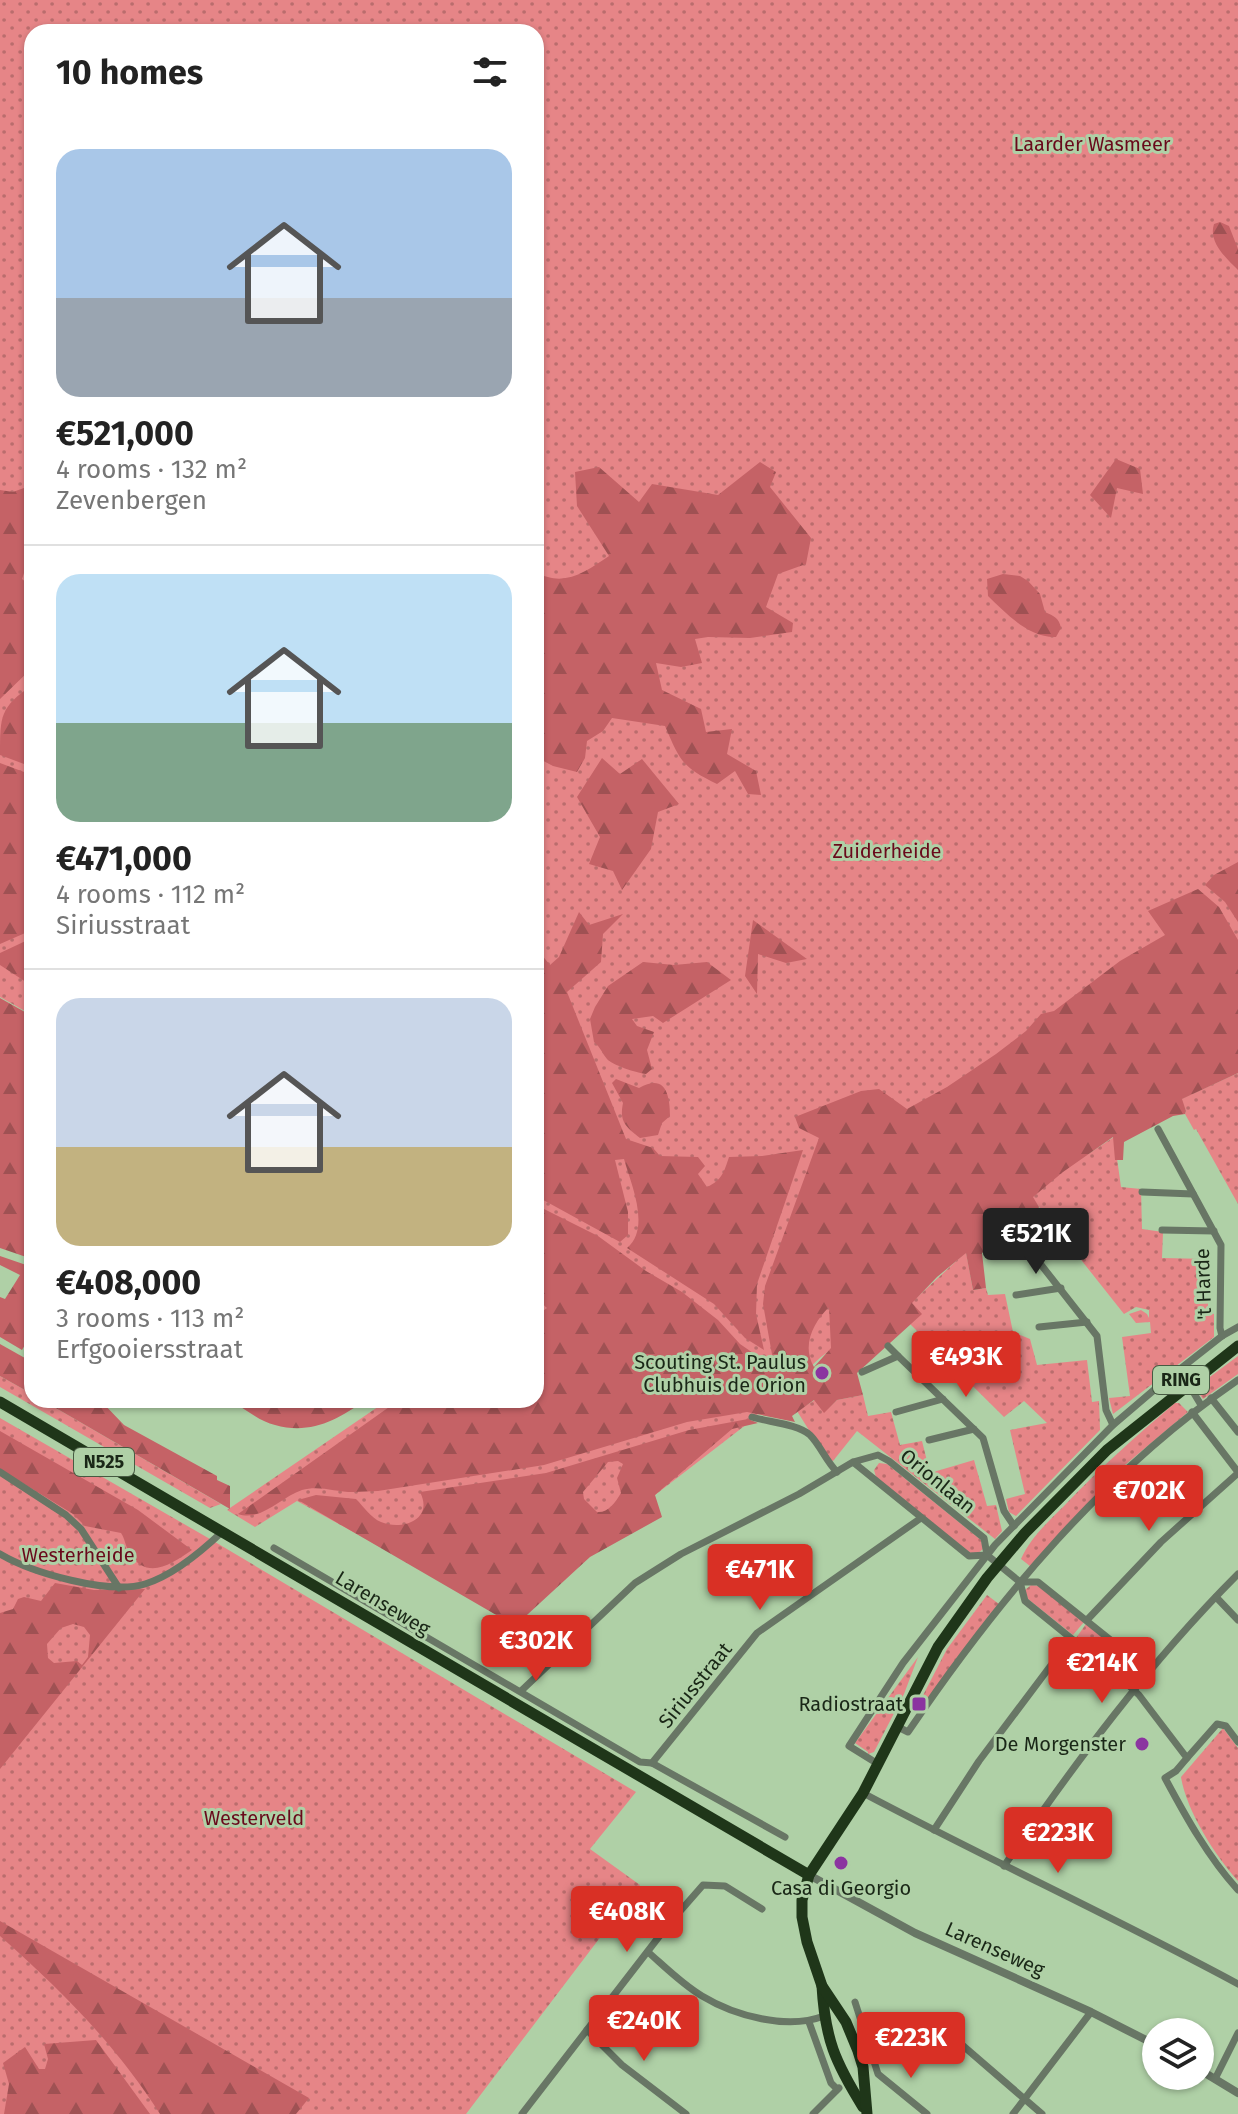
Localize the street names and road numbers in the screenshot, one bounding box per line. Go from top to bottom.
street label: 't Harde [1190,1248,1216,1320]
road number: RING [1153,1366,1209,1394]
street label: Orionlaan [896,1443,980,1519]
road number: N525 [74,1448,134,1476]
street label: Larenseweg [331,1565,435,1641]
street label: Siriusstraat [653,1637,737,1733]
street label: Larenseweg [942,1916,1049,1982]

